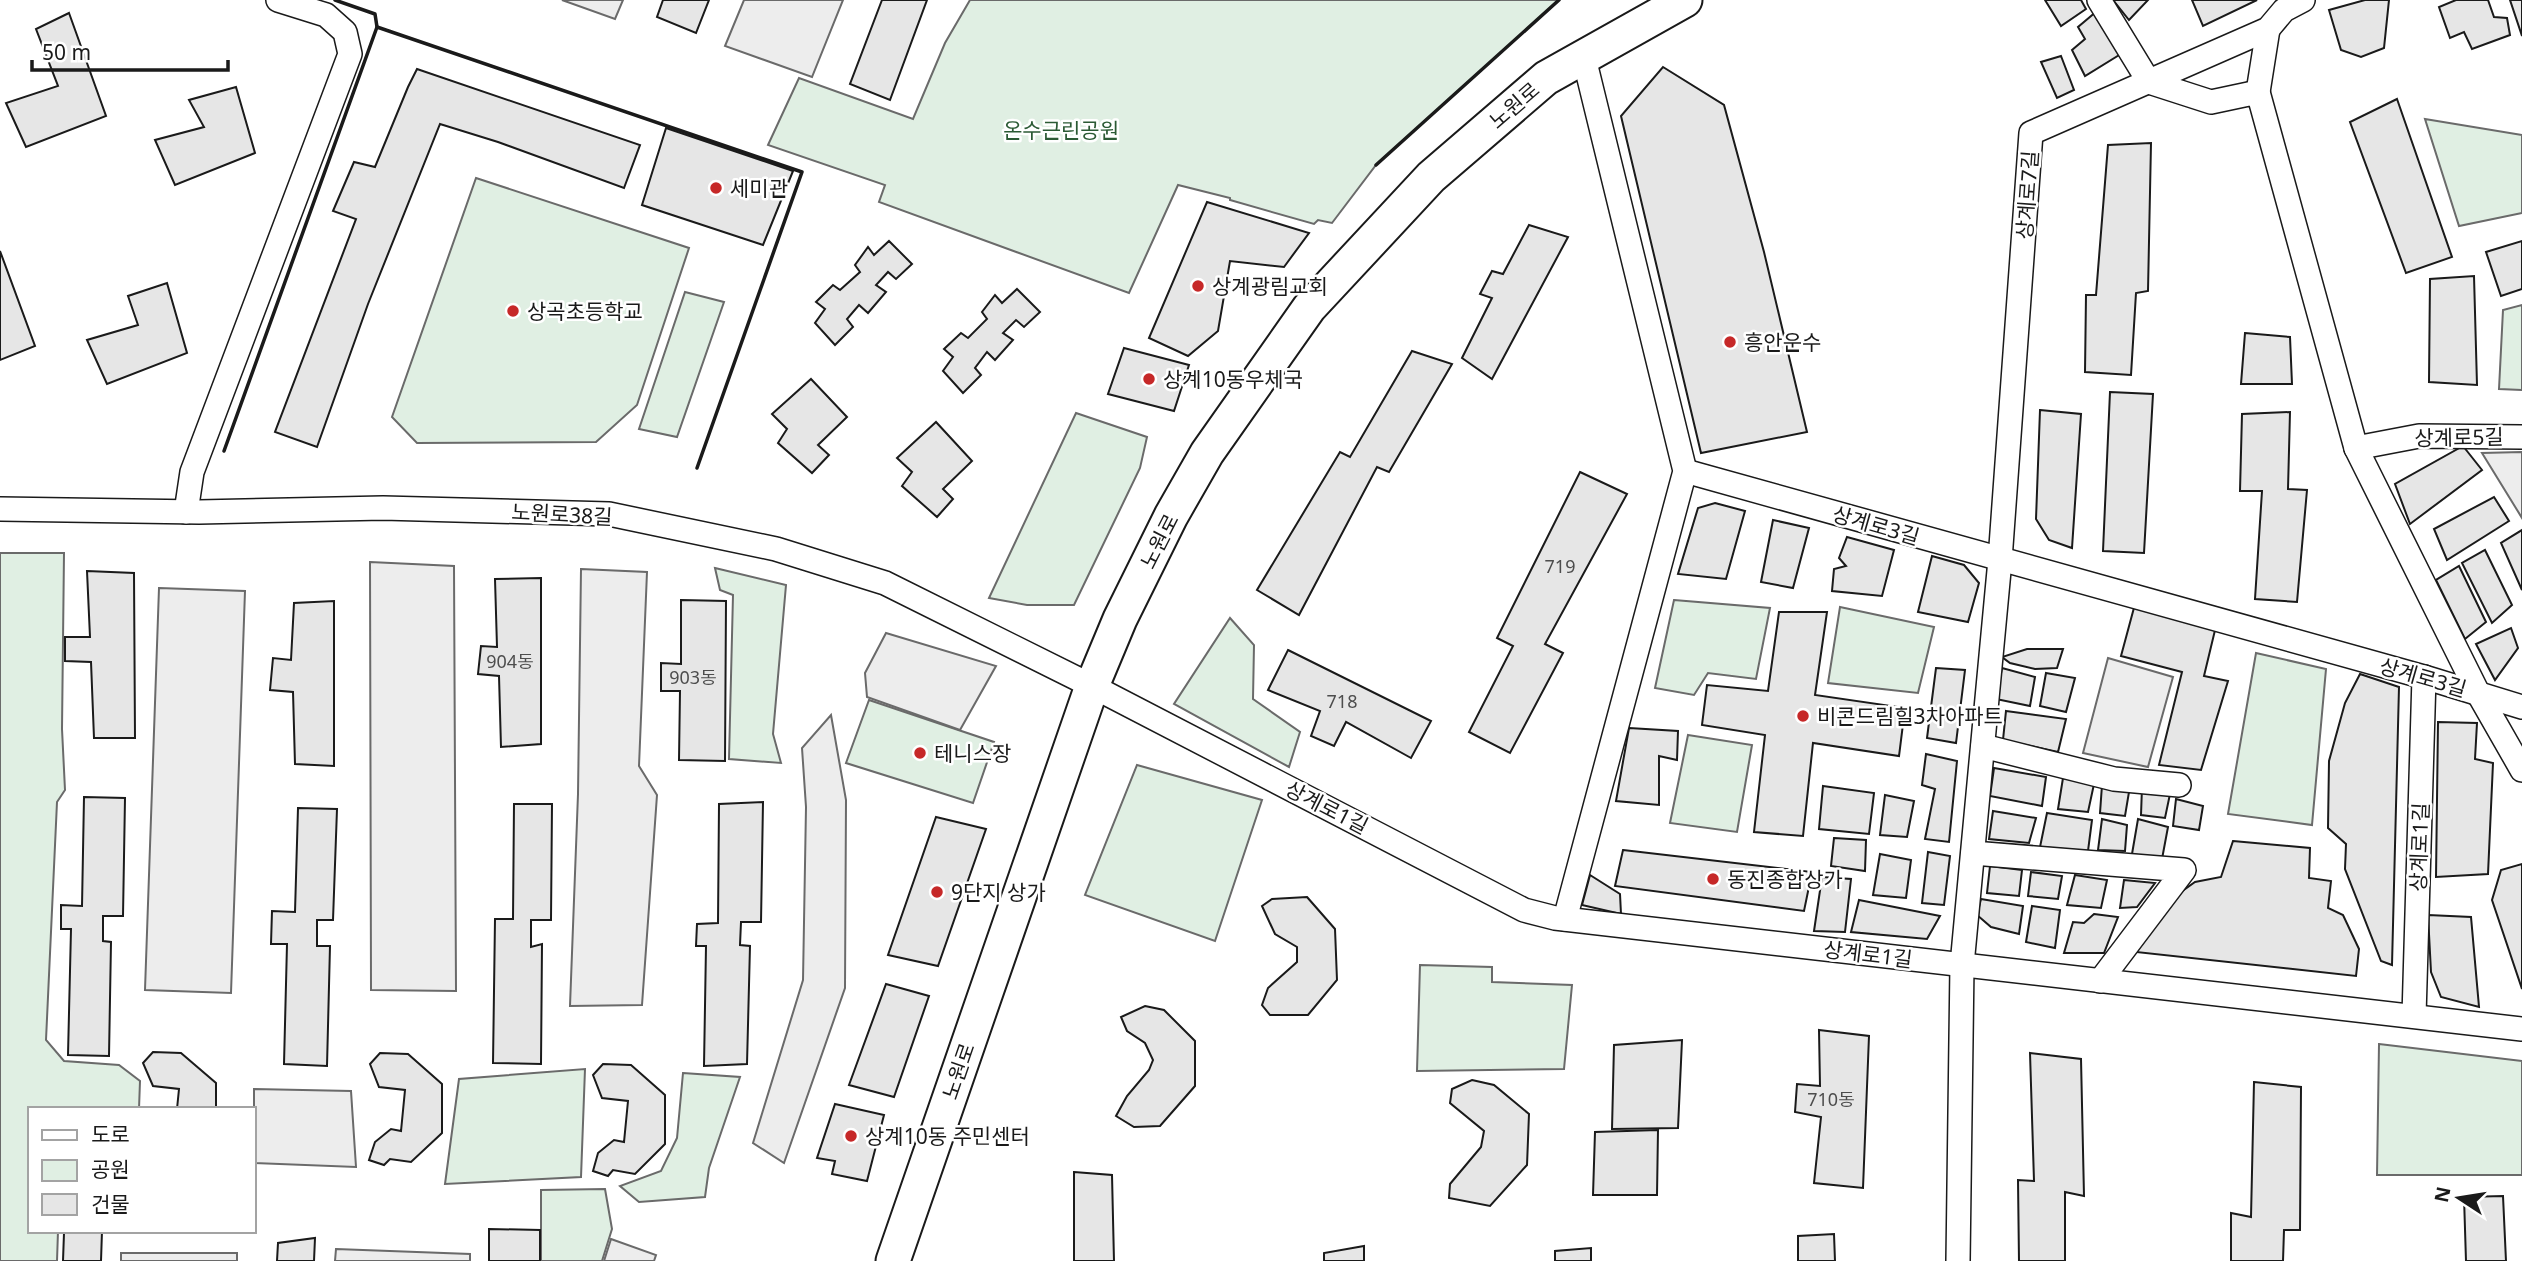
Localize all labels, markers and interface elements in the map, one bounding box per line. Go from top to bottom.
scale bar [32,28,228,72]
text: 50 m [42,38,91,66]
street label: 노원로 [1483,75,1545,135]
park label: 온수근린공원 [1003,116,1119,144]
street label: 상계로7길 [2010,149,2044,241]
place label: 세미관 [730,174,788,202]
marker: 세미관 [708,180,724,196]
place label: 상계광림교회 [1212,272,1328,300]
marker: 상계광림교회 [1190,278,1206,294]
place label: 상곡초등학교 [527,297,643,325]
marker: 상곡초등학교 [505,303,521,319]
place label: 흥안운수 [1744,328,1821,356]
marker: 흥안운수 [1722,334,1738,350]
place label: 상계10동우체국 [1163,365,1303,393]
marker: 상계10동우체국 [1141,371,1157,387]
street label: 상계로5길 [2414,422,2504,452]
street label: 노원로38길 [511,497,613,531]
street label: 상계로3길 [1829,499,1923,551]
street label: 노원로 [1133,509,1185,573]
house number: 719 [1545,554,1575,578]
house number: 904동 [486,649,534,673]
street label: 상계로3길 [2376,651,2470,703]
house number: 903동 [669,665,717,689]
house number: 718 [1327,689,1357,713]
place label: 비콘드림힐3차아파트 [1817,702,2003,730]
marker: 비콘드림힐3차아파트 [1795,708,1811,724]
place label: 테니스장 [934,739,1011,767]
marker: 테니스장 [912,745,928,761]
street label: 상계로1길 [1281,774,1373,840]
street label: 상계로1길 [2403,802,2435,892]
place label: 동진종합상가 [1727,865,1843,893]
marker: 동진종합상가 [1705,871,1721,887]
place label: 9단지 상가 [951,878,1046,906]
marker: 9단지 상가 [929,884,945,900]
street label: 상계로1길 [1822,935,1914,973]
street label: 노원로 [935,1039,981,1103]
house number: 710동 [1807,1087,1855,1111]
legend [28,1107,256,1233]
text: 도로 [91,1120,130,1148]
place label: 상계10동 주민센터 [865,1122,1030,1150]
marker: 상계10동 주민센터 [843,1128,859,1144]
text: 공원 [91,1155,130,1183]
north arrow [2424,1163,2494,1233]
text: N [2428,1184,2457,1205]
text: 건물 [91,1190,130,1218]

